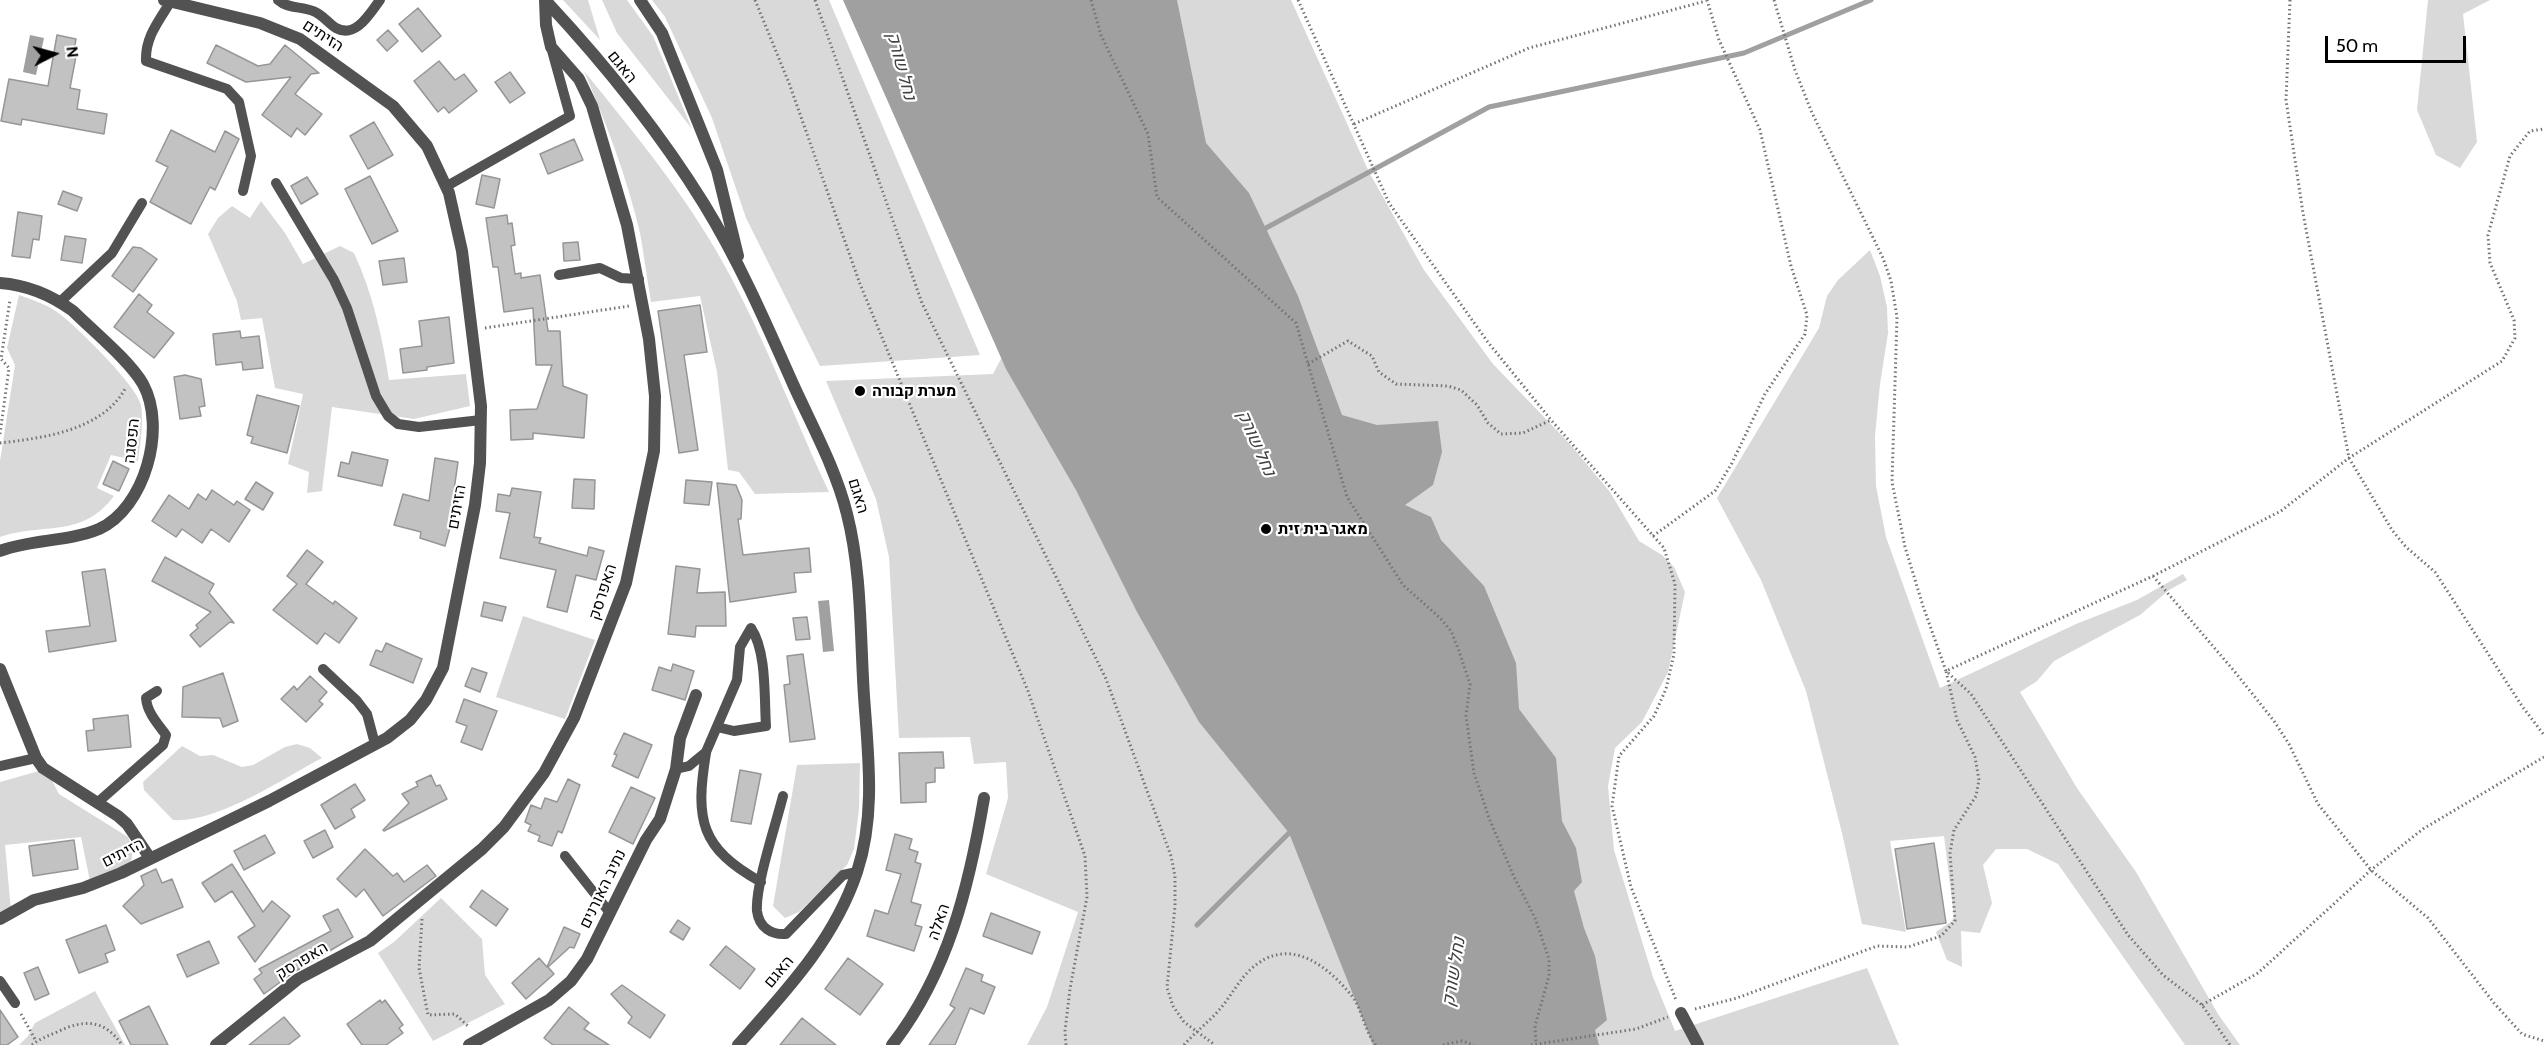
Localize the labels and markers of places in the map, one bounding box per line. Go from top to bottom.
place label: מערת קבורה [872,381,956,401]
marker: מערת קבורה [853,384,867,398]
place label: מאגר בית זית [1278,519,1368,539]
marker: מאגר בית זית [1259,522,1273,536]

